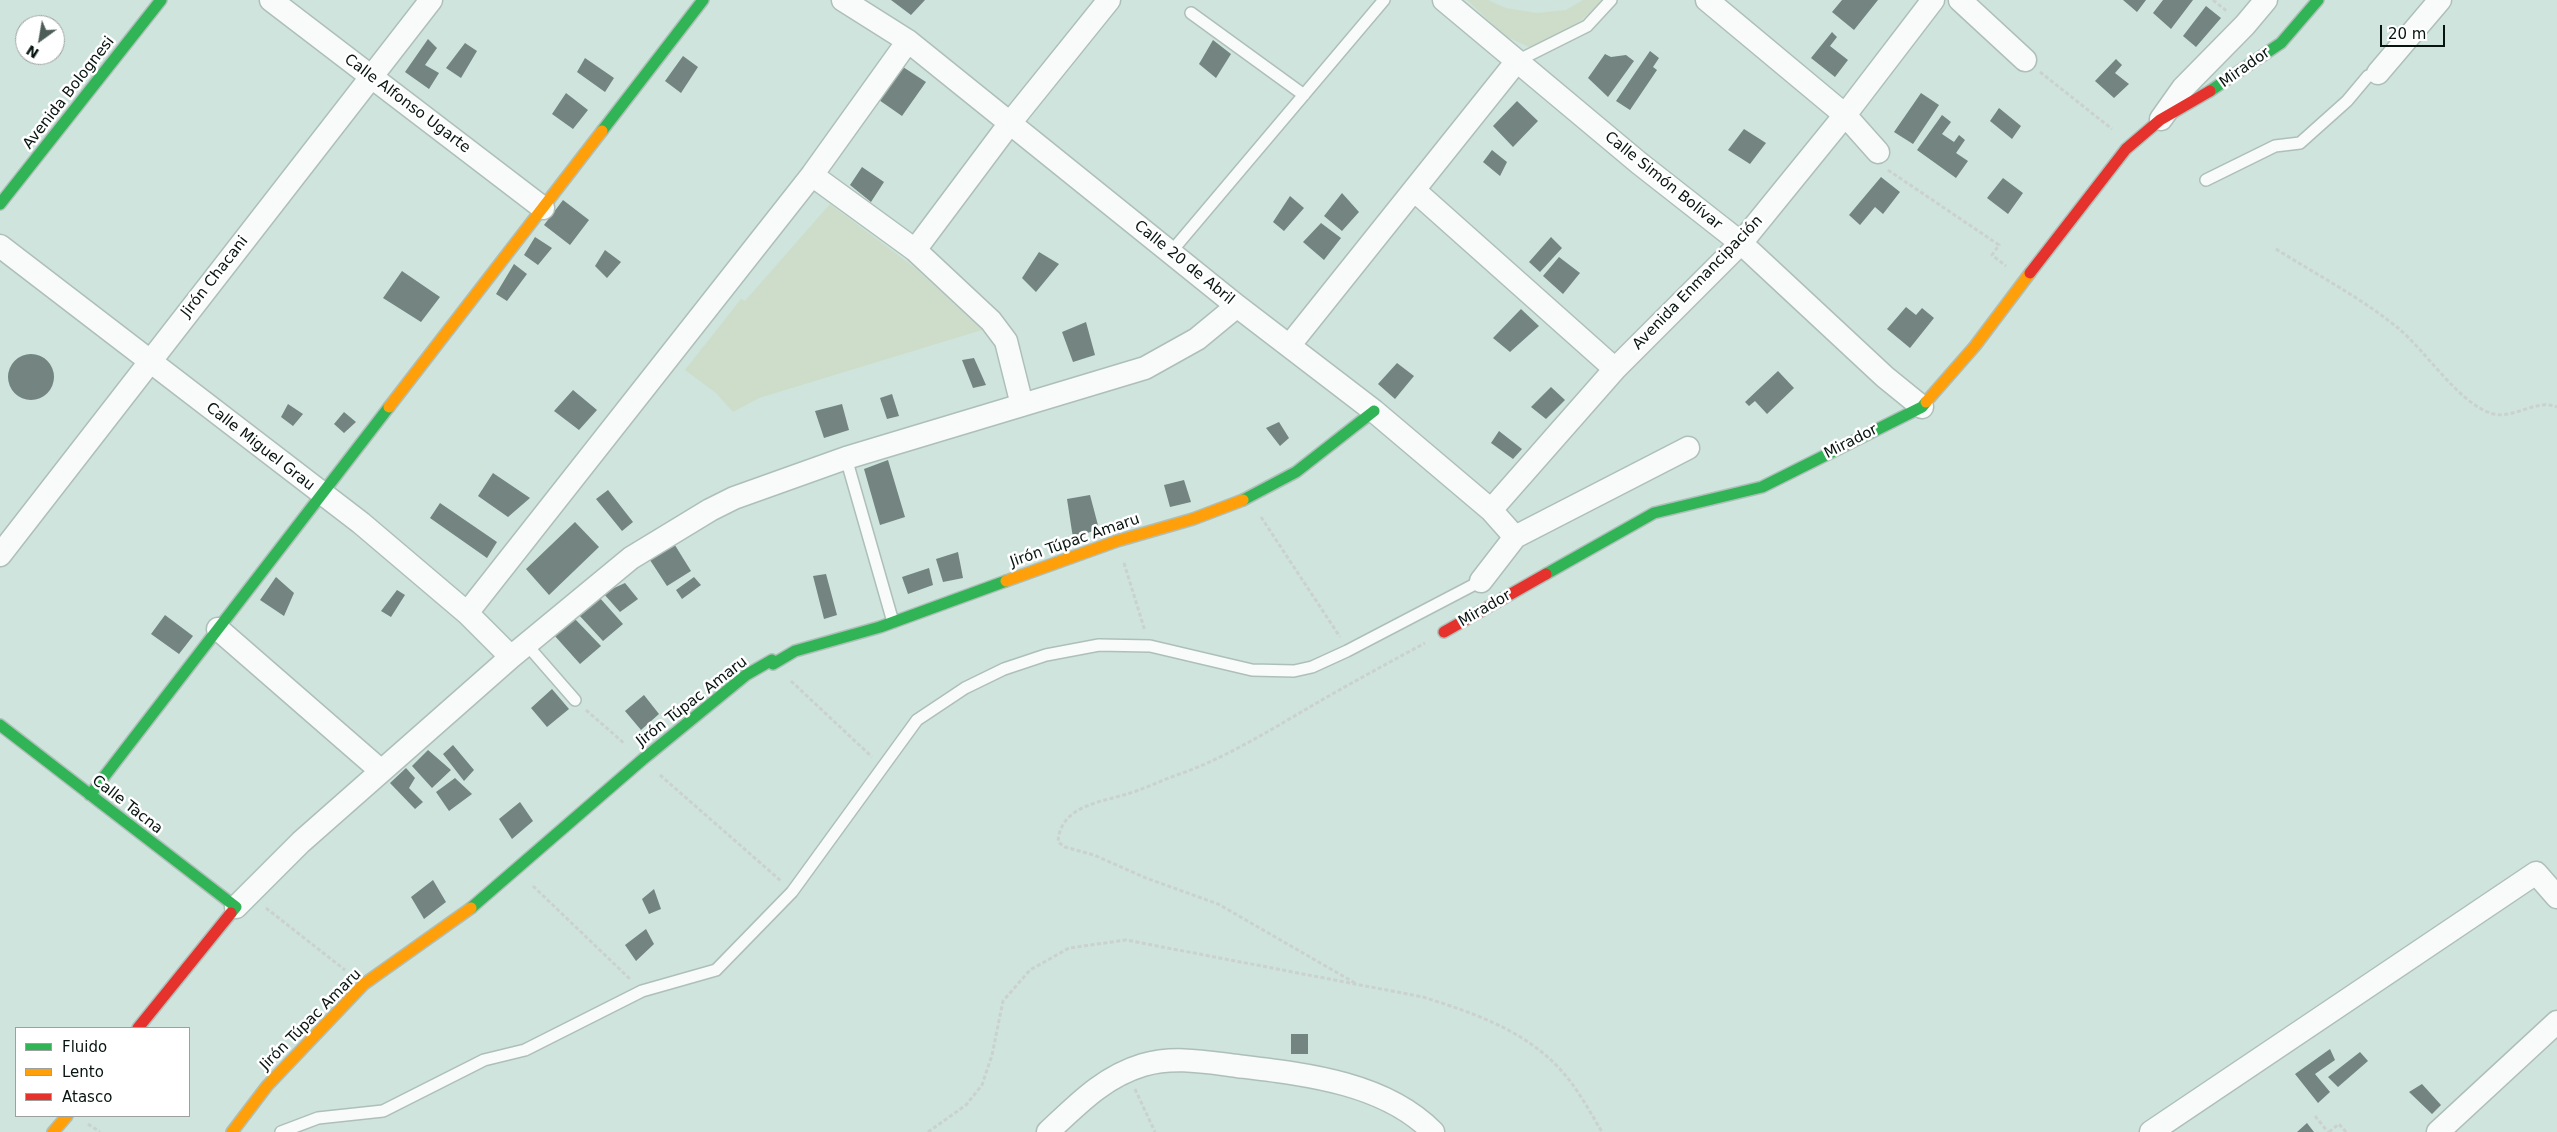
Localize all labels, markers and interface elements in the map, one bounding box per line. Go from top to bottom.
north arrow [15,15,65,65]
scale bar [2382,15,2447,47]
text: 20 m [2388,25,2426,43]
street label: Avenida Bolognesi [20,33,118,153]
text: N [23,42,42,62]
street label: Mirador [2216,44,2274,92]
street label: Calle Alfonso Ugarte [340,51,474,157]
street label: Calle Simón Bolívar [1601,128,1725,234]
street label: Avenida Enmancipación [1629,212,1767,354]
street label: Calle 20 de Abril [1130,217,1238,309]
street label: Jirón Chacani [178,233,252,321]
street label: Calle Miguel Grau [202,399,318,495]
street label: Mirador [1821,421,1881,463]
street label: Jirón Túpac Amaru [1008,510,1142,572]
street label: Mirador [1456,587,1514,631]
street label: Jirón Túpac Amaru [633,653,751,751]
street label: Calle Tacna [88,772,166,838]
street label: Jirón Túpac Amaru [257,966,365,1074]
legend [15,1027,190,1117]
text: Fluido [62,1038,107,1056]
text: Lento [62,1063,104,1081]
text: Atasco [62,1088,112,1106]

